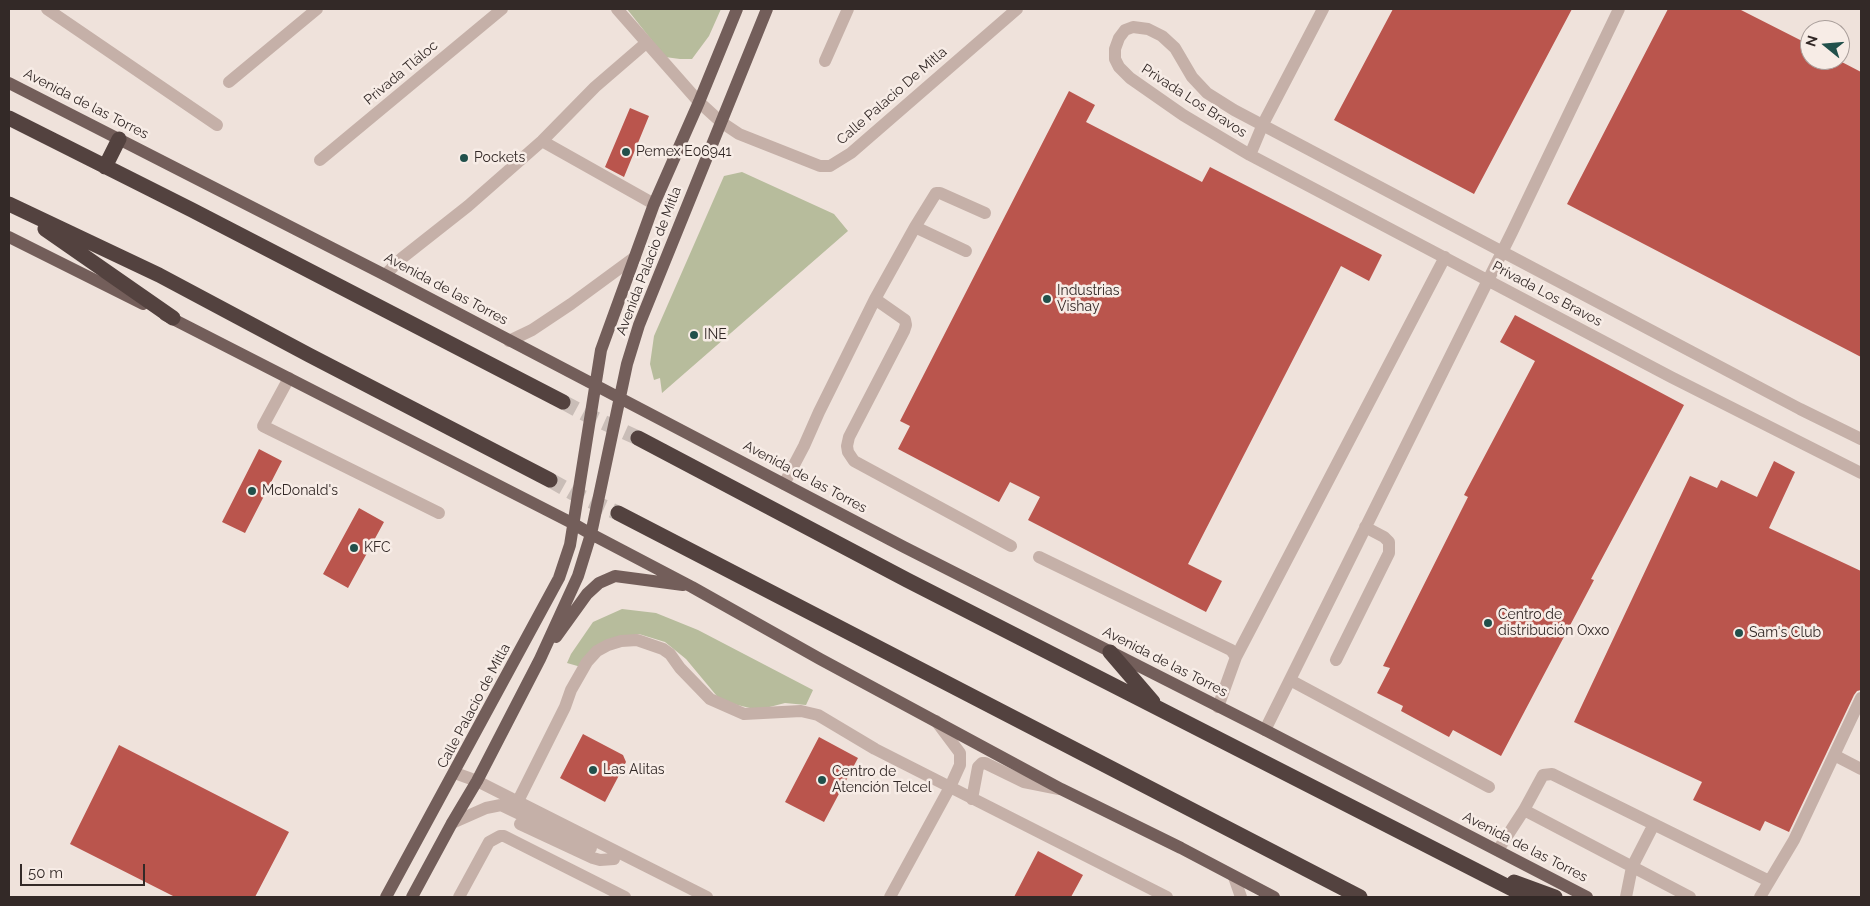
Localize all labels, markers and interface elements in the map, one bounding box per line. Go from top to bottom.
north arrow [1800,20,1850,70]
text: N [1802,33,1821,48]
street label: Privada Tláloc [361,37,441,109]
street label: Calle Palacio De Mitla [834,44,950,148]
street label: Privada Los Bravos [1138,61,1250,141]
street label: Avenida de las Torres [21,65,151,143]
place label: Pemex E06941 [636,144,732,160]
marker: Pemex E06941 [620,146,632,158]
place label: Pockets [474,150,525,166]
marker: Pockets [458,152,470,164]
street label: Avenida Palacio de Mitla [613,184,685,338]
street label: Avenida de las Torres [381,249,511,329]
street label: Privada Los Bravos [1489,258,1605,330]
place label: Industrias Vishay [1057,283,1119,316]
marker: Industrias Vishay [1041,293,1053,305]
place label: INE [704,327,727,343]
marker: INE [688,329,700,341]
street label: Avenida de las Torres [740,437,870,517]
place label: McDonald's [262,483,338,499]
marker: McDonald's [246,485,258,497]
place label: KFC [364,540,391,556]
marker: KFC [348,542,360,554]
place label: Centro de distribución Oxxo [1498,607,1609,640]
marker: Centro de distribución Oxxo [1482,617,1494,629]
street label: Avenida de las Torres [1100,623,1230,701]
place label: Sam's Club [1749,625,1821,641]
marker: Sam's Club [1733,627,1745,639]
street label: Calle Palacio de Mitla [434,641,514,771]
place label: Las Alitas [603,762,665,778]
marker: Las Alitas [587,764,599,776]
place label: Centro de Atención Telcel [832,764,932,796]
marker: Centro de Atención Telcel [816,774,828,786]
street label: Avenida de las Torres [1460,808,1590,886]
scale bar [22,854,148,886]
text: 50 m [28,864,63,882]

